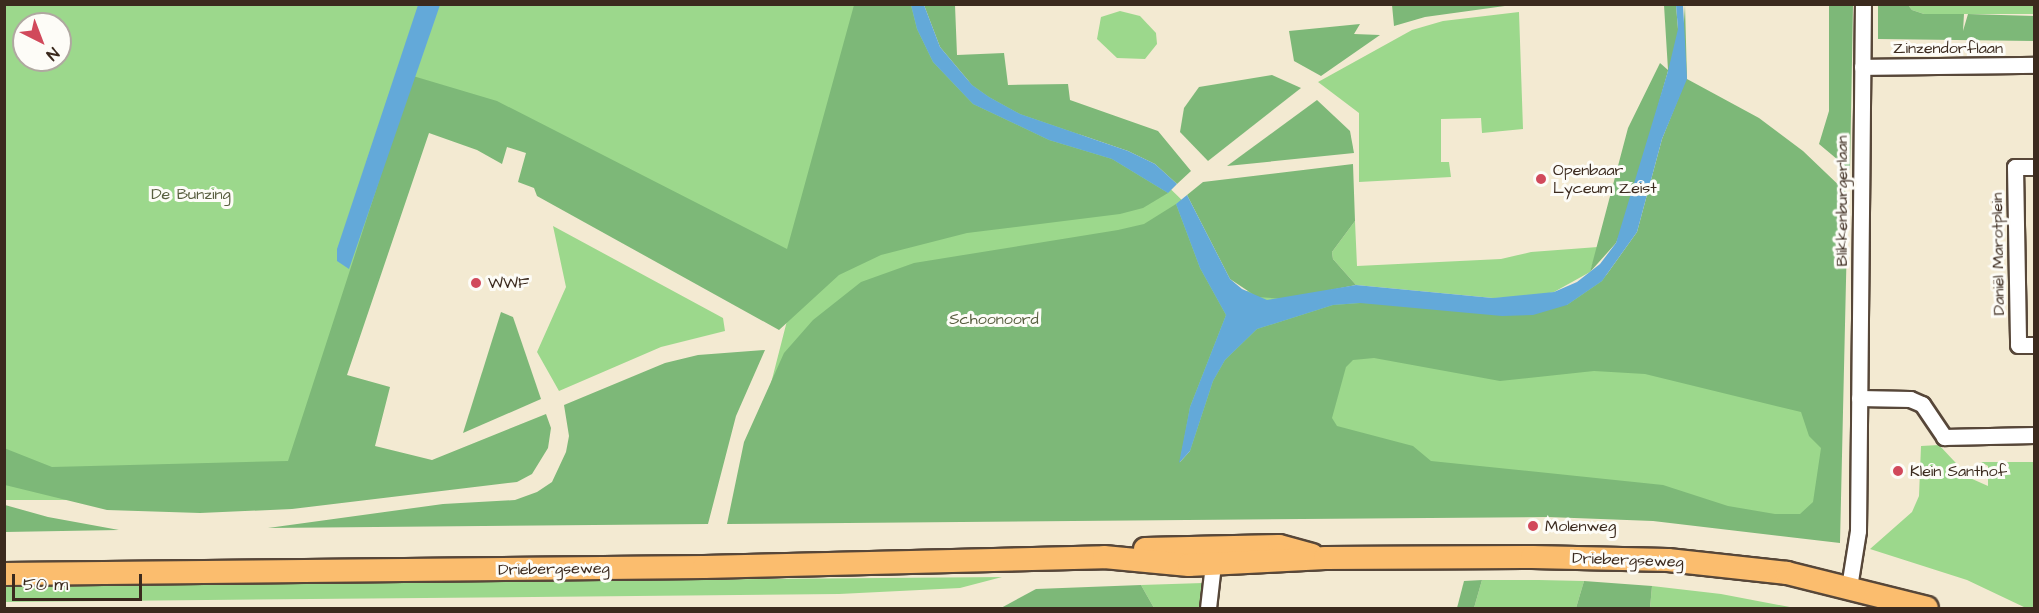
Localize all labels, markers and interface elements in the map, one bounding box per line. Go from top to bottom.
north arrow [12,12,72,72]
street label: Zinzendorflaan [1893,38,2003,58]
text: N [42,42,64,65]
street label: Blikkenburgerlaan [1832,135,1852,267]
place label: Openbaar Lyceum Zeist [1553,160,1657,198]
marker: Openbaar Lyceum Zeist [1534,172,1548,186]
park label: De Bunzing [151,184,231,204]
street label: Daniël Marotplein [1987,192,2009,316]
place label: WWF [488,273,529,293]
marker: WWF [469,276,483,290]
park label: Schoonoord [949,309,1039,329]
place label: Klein Santhof [1910,461,2007,481]
marker: Klein Santhof [1891,464,1905,478]
place label: Molenweg [1545,516,1616,536]
marker: Molenweg [1526,519,1540,533]
street label: Driebergseweg [1572,548,1684,572]
street label: Driebergseweg [498,558,610,580]
scale bar [15,562,146,600]
text: 50 m [23,572,68,597]

